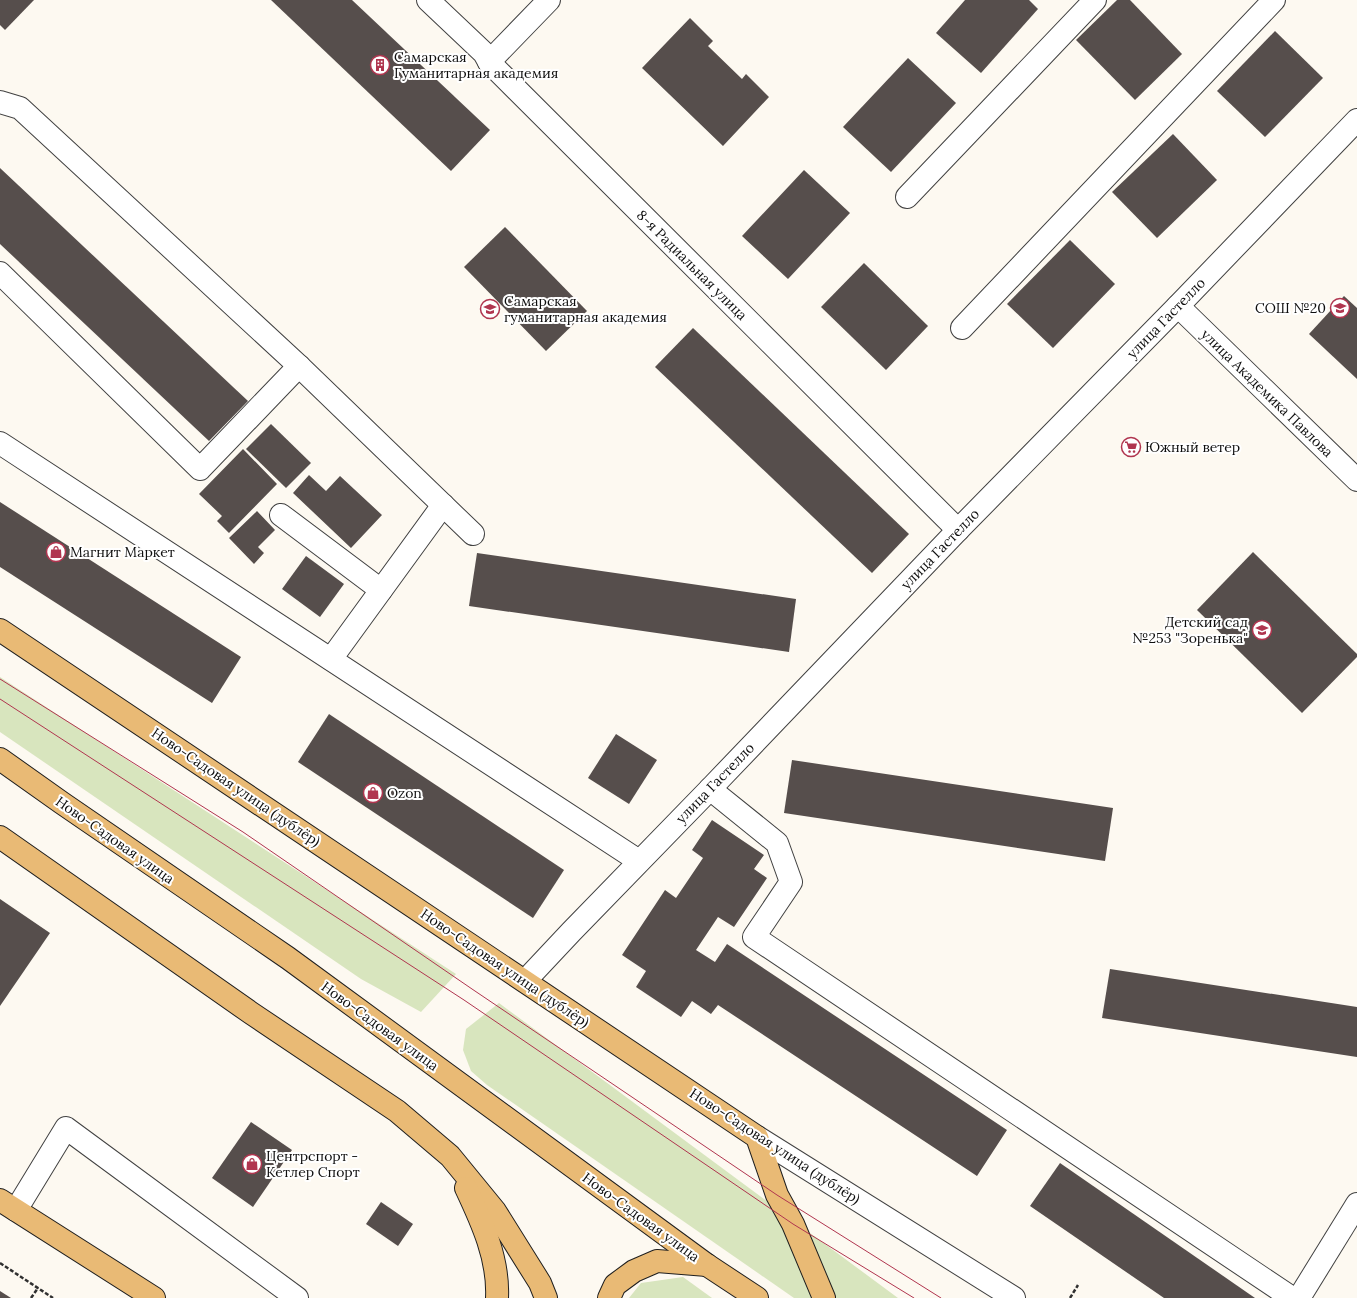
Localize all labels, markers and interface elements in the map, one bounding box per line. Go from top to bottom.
place label: Самарская Гуманитарная академия [394,48,558,82]
building icon: Самарская Гуманитарная академия [369,54,391,76]
street label: 8-я Радиальная улица [633,206,751,324]
street label: улица Гастелло [1123,274,1209,362]
place label: Самарская гуманитарная академия [504,292,667,326]
school or university icon: СОШ №20 [1329,297,1351,319]
school or university icon: Самарская гуманитарная академия [479,298,501,320]
place label: СОШ №20 [1255,299,1326,317]
street label: улица Академика Павлова [1197,325,1337,461]
supermarket icon: Южный ветер [1120,436,1142,458]
place label: Южный ветер [1145,438,1240,456]
street label: улица Гастелло [897,505,983,593]
shop icon: Магнит Маркет [45,541,67,563]
place label: Магнит Маркет [70,543,175,561]
place label: Детский сад №253 "Зоренька" [1132,613,1248,647]
school or university icon: Детский сад №253 "Зоренька" [1251,619,1273,641]
street label: Ново-Садовая улица (дублёр) [148,724,324,850]
street label: улица Гастелло [672,739,758,827]
shop icon: Ozon [362,782,384,804]
place label: Ozon [387,784,422,802]
street label: Ново-Садовая улица [52,792,178,888]
street label: Ново-Садовая улица (дублёр) [417,905,593,1031]
street label: Ново-Садовая улица [318,977,442,1075]
street label: Ново-Садовая улица (дублёр) [686,1084,864,1208]
place label: Центрспорт - Кетлер Спорт [266,1147,360,1181]
shop icon: Центрспорт - Кетлер Спорт [241,1153,263,1175]
street label: Ново-Садовая улица [579,1168,703,1266]

